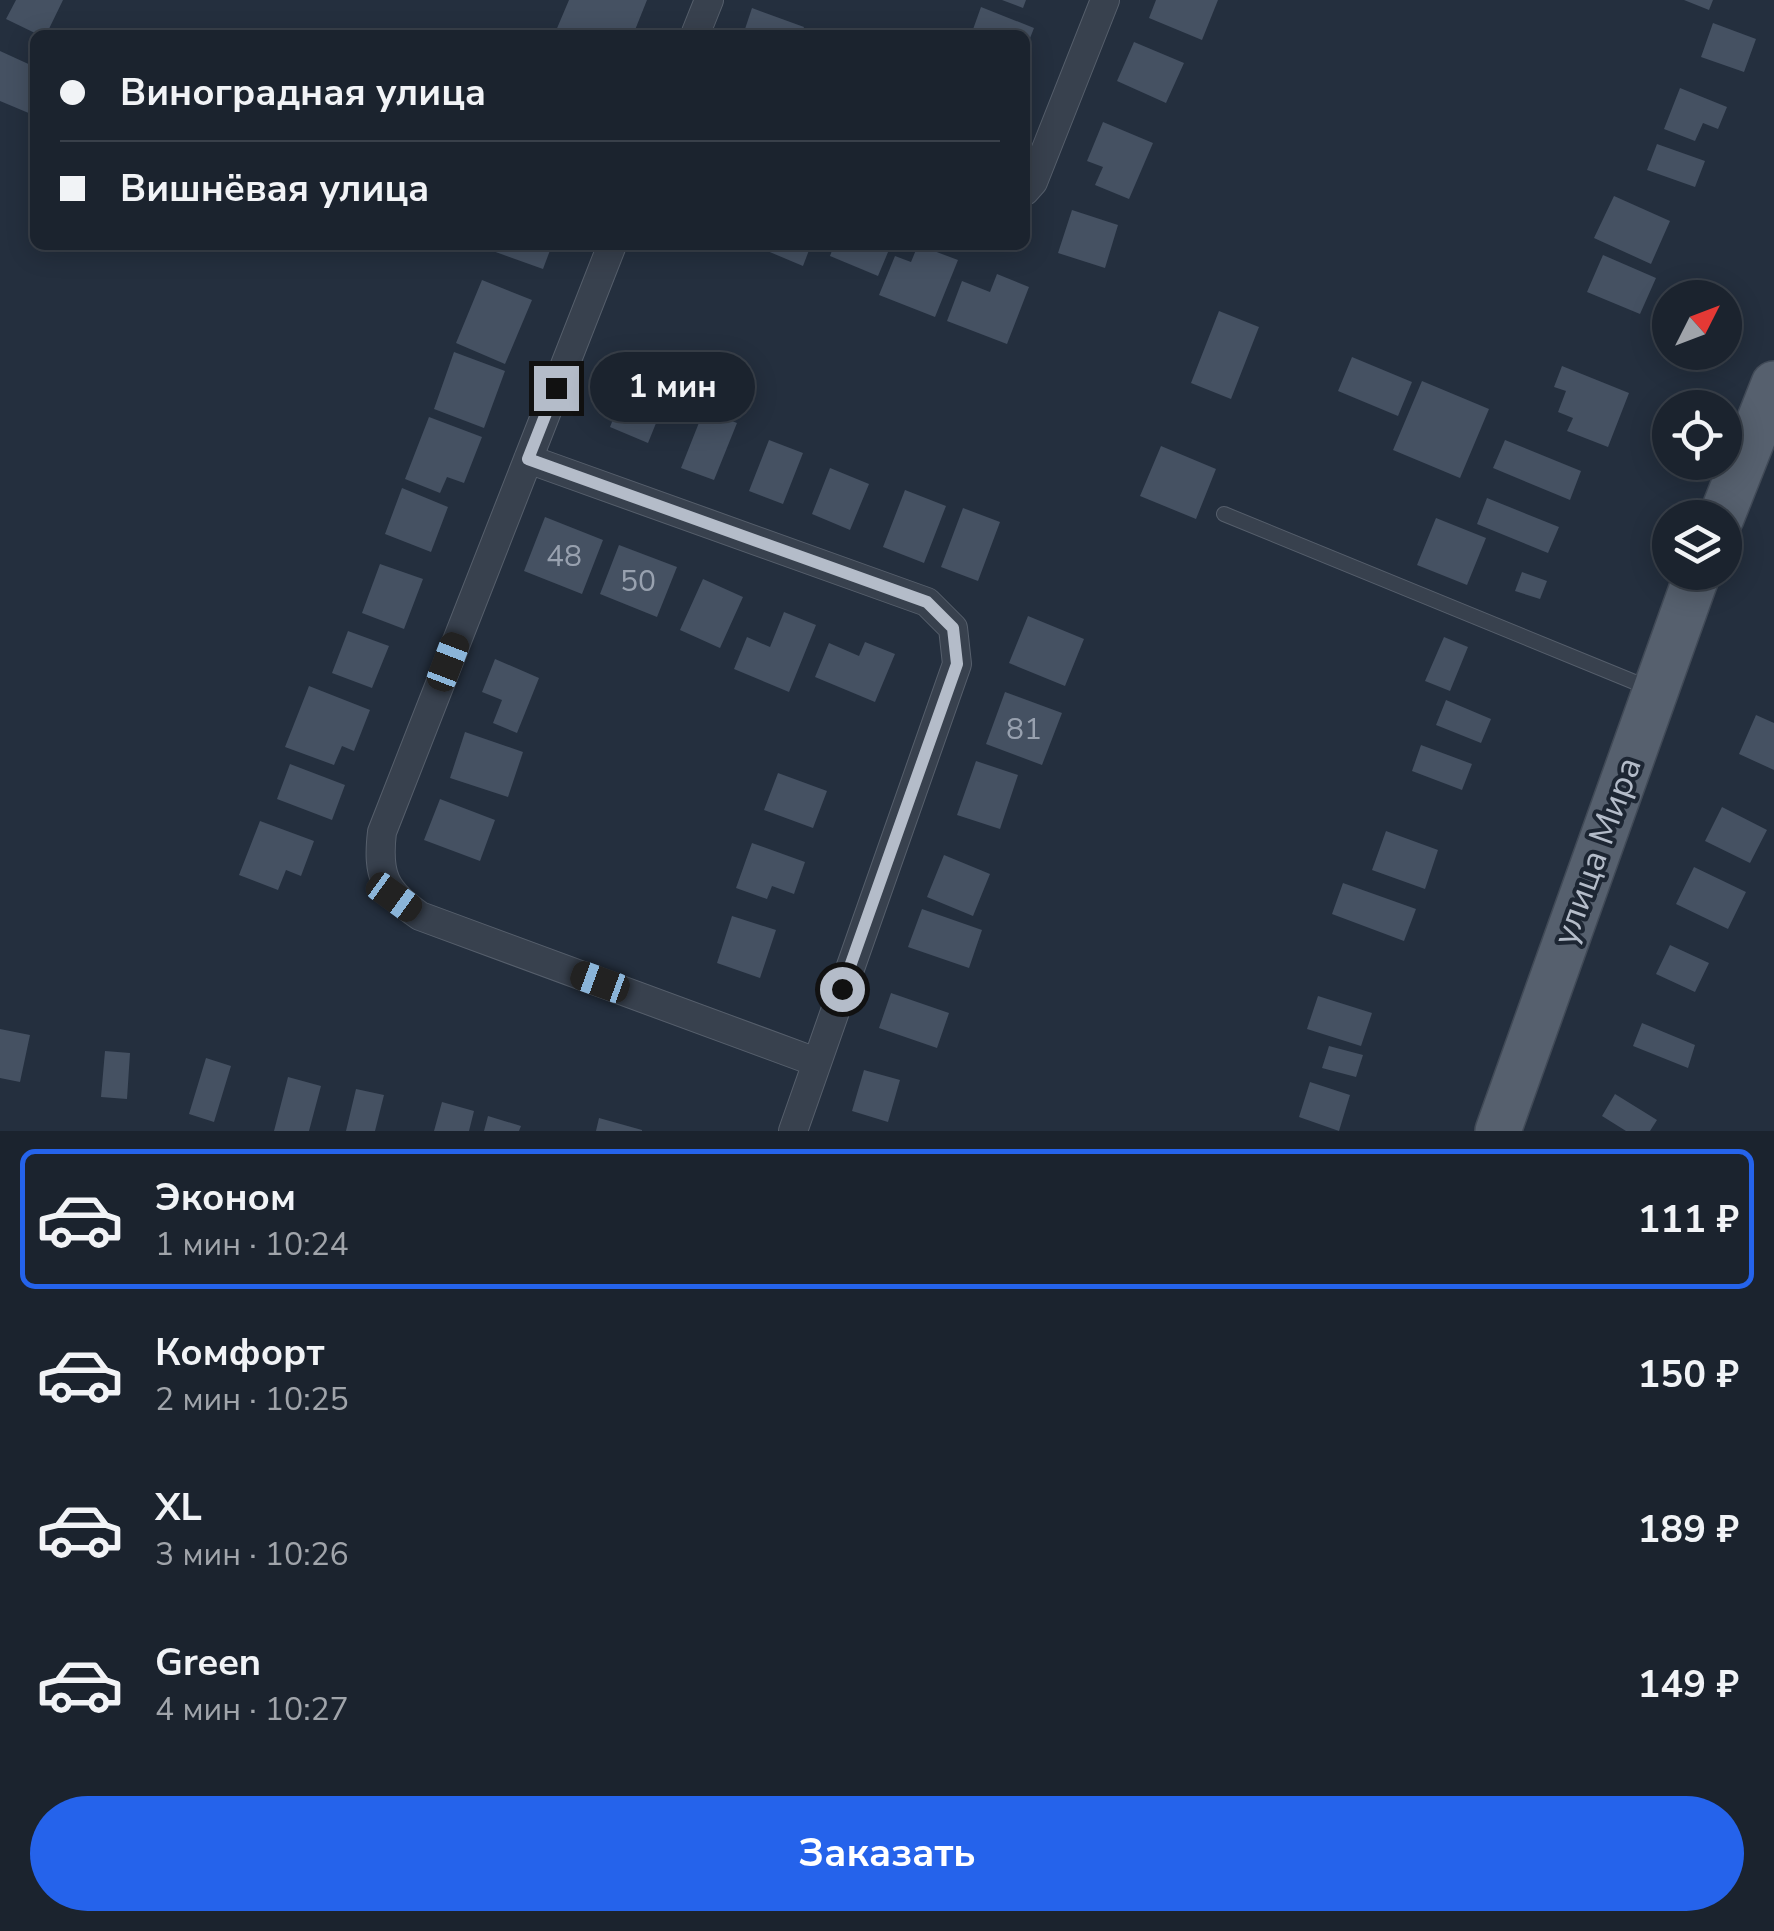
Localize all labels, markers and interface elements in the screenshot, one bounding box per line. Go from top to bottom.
text: Виноградная улица [120,67,486,118]
text: Вишнёвая улица [120,163,429,214]
north arrow [1652,280,1742,370]
map controls [1652,280,1742,590]
callout: 1 мин [591,353,756,423]
text: 1 мин [628,365,717,408]
route end [534,366,579,411]
button: locate [1652,390,1742,480]
button: layers [1652,500,1742,590]
house number: 48 [546,536,582,577]
house number: 50 [620,561,656,602]
car [423,629,473,695]
house number: 81 [1006,709,1042,750]
street label: улица Мира [1541,751,1653,951]
car [361,867,427,927]
car [567,958,633,1006]
route start [820,967,865,1012]
text: Эконом [155,1172,296,1223]
icon: car [35,1174,125,1264]
text: 111 ₽ [1638,1194,1739,1245]
text: 1 мин · 10:24 [155,1223,349,1266]
text: Комфорт [155,1327,324,1378]
icon: car [35,1329,125,1419]
text: 150 ₽ [1638,1349,1739,1400]
text: 2 мин · 10:25 [155,1378,349,1421]
text: XL [155,1482,202,1533]
icon: car [35,1484,125,1574]
text: 189 ₽ [1638,1504,1739,1555]
text: 3 мин · 10:26 [155,1533,349,1576]
text: Green [155,1637,261,1688]
icon: car [35,1639,125,1729]
text: 149 ₽ [1638,1659,1739,1710]
text: 4 мин · 10:27 [155,1688,349,1731]
button: Заказать [30,1796,1744,1911]

